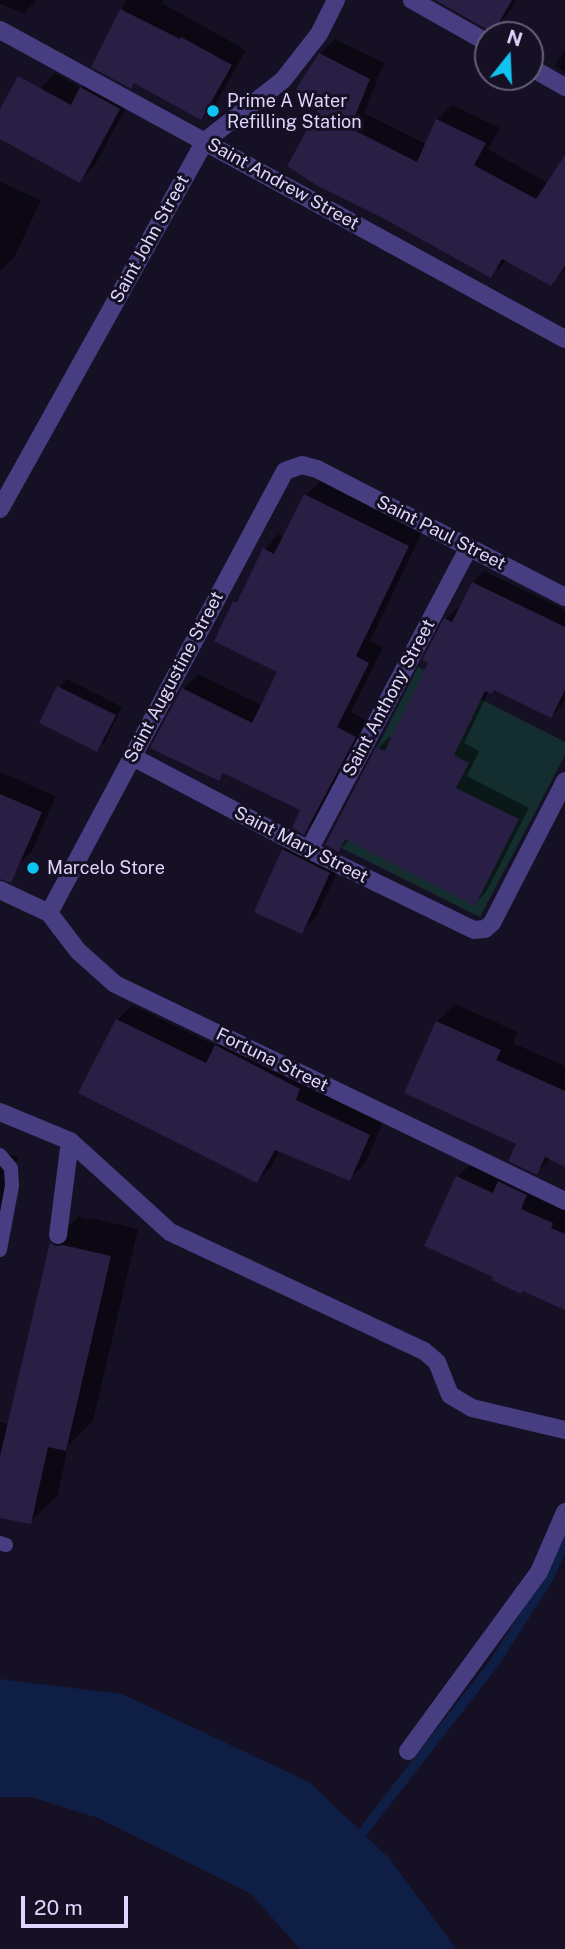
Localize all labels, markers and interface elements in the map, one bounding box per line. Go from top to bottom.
north arrow [474,21,544,91]
text: N [504,25,525,51]
place label: Prime A Water Refilling Station [227,90,362,132]
marker: Prime A Water Refilling Station [205,103,221,119]
street label: Saint Andrew Street [203,133,363,235]
street label: Saint John Street [106,171,194,307]
street label: Saint Paul Street [373,491,509,575]
street label: Saint Augustine Street [120,588,228,766]
street label: Saint Anthony Street [338,616,440,780]
street label: Saint Mary Street [230,802,372,888]
place label: Marcelo Store [47,857,165,879]
marker: Marcelo Store [25,860,41,876]
street label: Fortuna Street [212,1024,332,1096]
scale bar [24,1882,131,1926]
text: 20 m [34,1895,83,1920]

